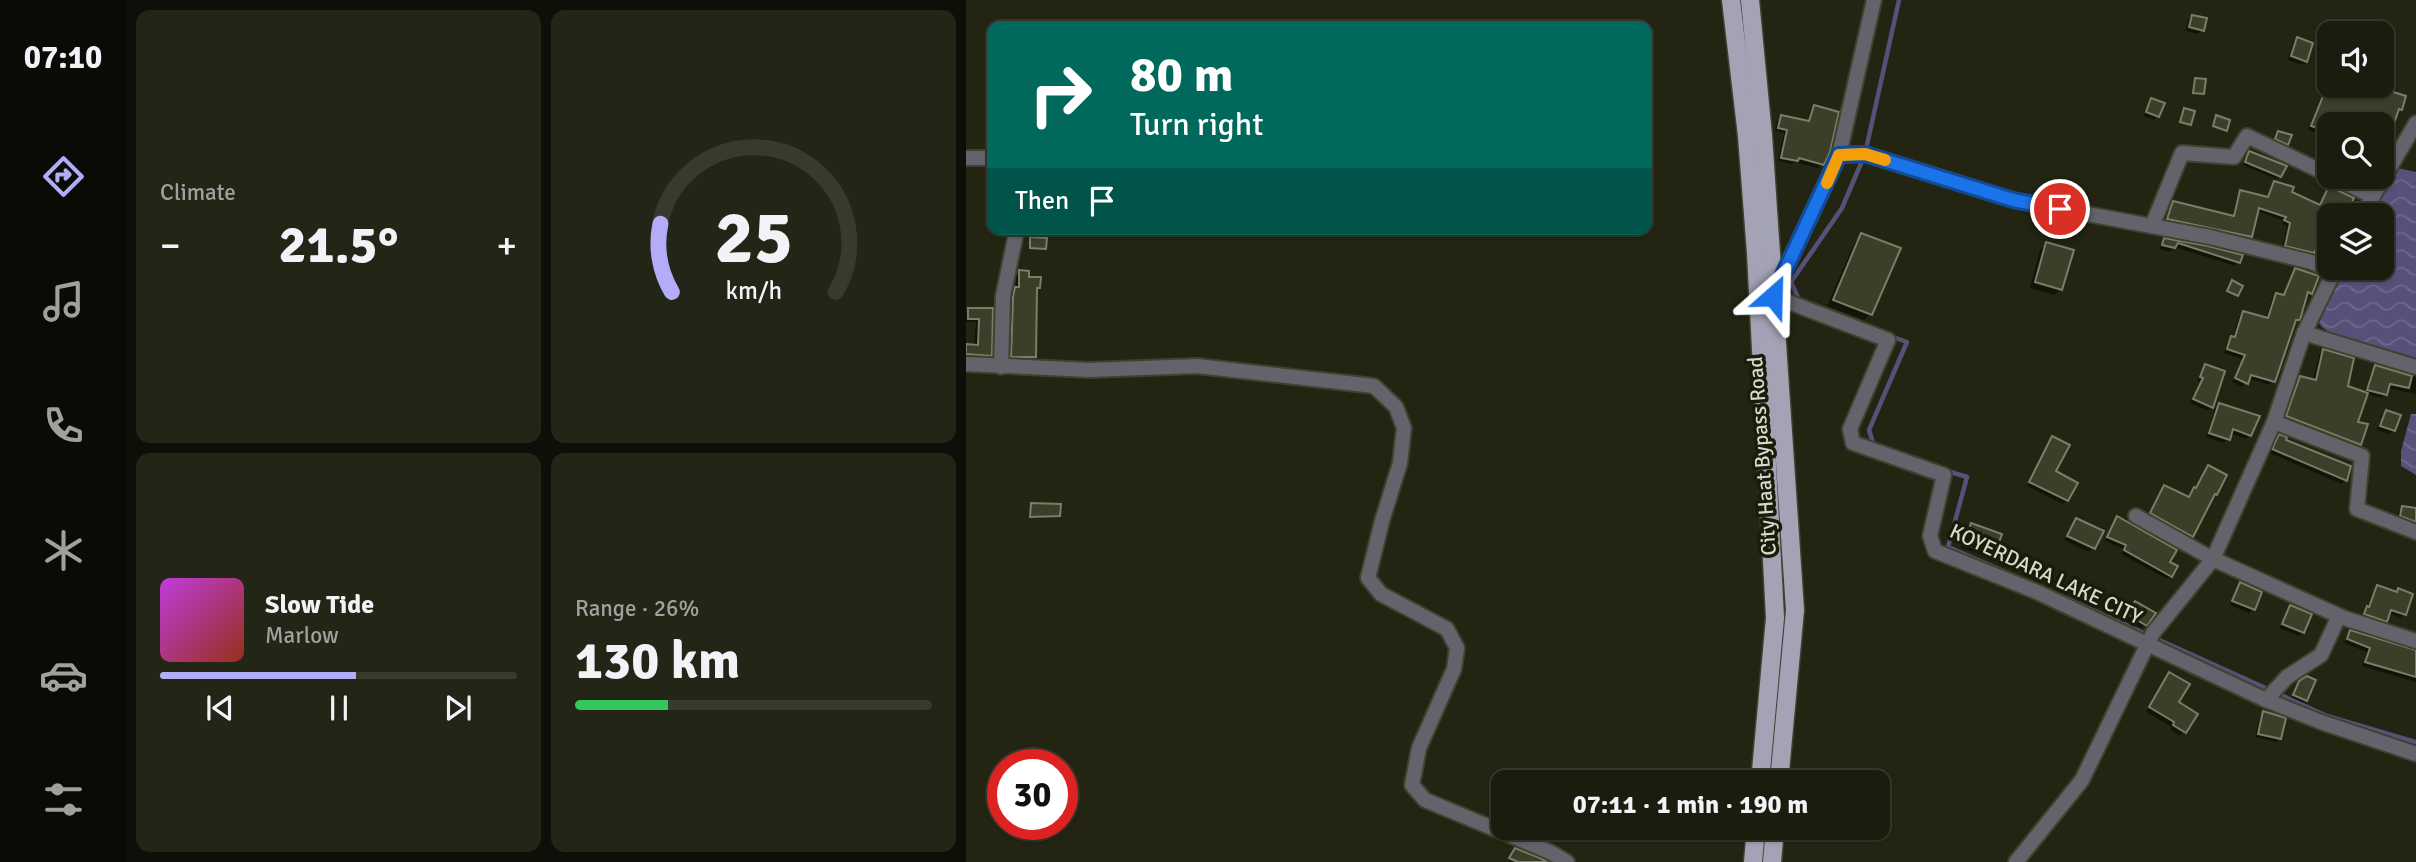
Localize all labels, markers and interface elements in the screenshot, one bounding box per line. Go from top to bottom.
map controls [2317,21,2394,280]
button: sound [2317,21,2394,98]
text: 07:10 [24,38,102,77]
text: 80 m [1130,45,1233,105]
icon: right [1015,49,1106,140]
text: Turn right [1130,105,1263,144]
button: search [2317,112,2394,189]
icon: directions [39,152,88,201]
text: Climate [160,178,236,207]
pin [2030,179,2090,239]
icon: arrive [1083,182,1121,220]
text: Then [1015,185,1069,217]
icon: arrive [2041,190,2079,228]
text: 25 [714,195,793,284]
button: layers [2317,203,2394,280]
text: 21.5° [279,213,398,277]
text: − [160,222,181,269]
text: + [496,222,517,269]
position arrow [1736,259,1810,333]
text: km/h [725,275,782,306]
icon: music [39,277,88,326]
street label: City Haat Bypass Road [1742,356,1782,556]
icon: phone [39,401,88,450]
street label: KOYERDARA LAKE CITY [1946,518,2147,630]
icon: climate [39,526,88,575]
text: Slow Tide [265,589,374,621]
text: Range · 26% [575,594,699,623]
text: Marlow [265,621,339,650]
text: 130 km [575,629,740,693]
icon: car [39,651,88,700]
icon: previous [201,689,239,727]
icon: pause [320,689,358,727]
icon: next [439,689,477,727]
speed limit sign: 30 [987,749,1078,840]
icon: filters [39,775,88,824]
text: 07:11 · 1 min · 190 m [1573,789,1808,821]

